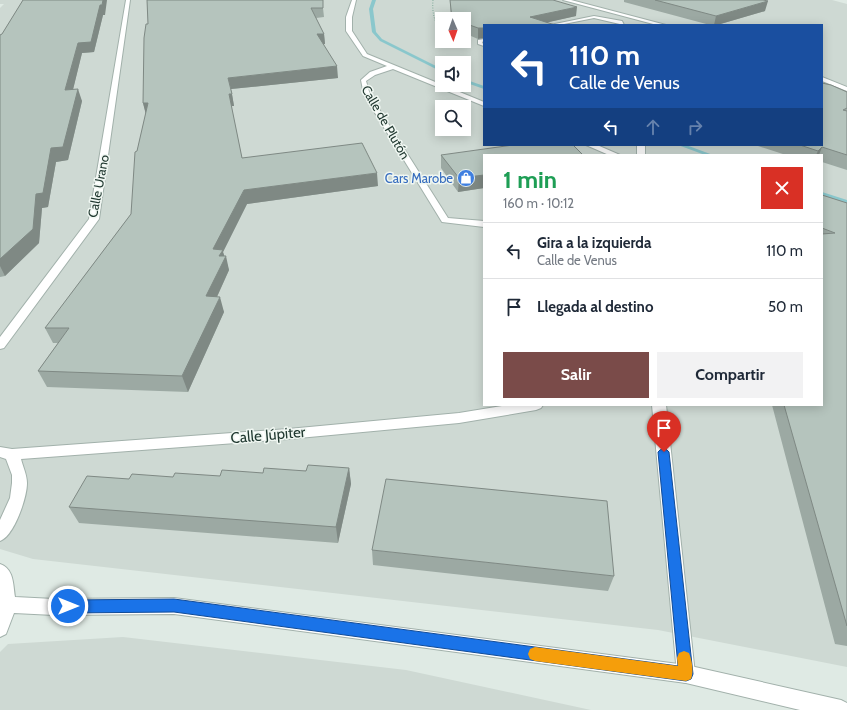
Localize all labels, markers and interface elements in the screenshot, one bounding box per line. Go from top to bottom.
north arrow [435,12,471,48]
map controls [435,12,471,136]
text: 110 m [569,38,640,72]
icon: left [503,40,555,92]
button: sound [435,56,471,92]
text: Calle de Venus [569,72,680,94]
street label: Calle de Plutón [358,82,414,162]
button: search [435,100,471,136]
icon: left [600,116,622,138]
icon: ahead [642,116,664,138]
icon: right [684,116,706,138]
street label: Calle Urano [84,153,112,219]
text: 1 min [503,165,557,194]
button: close [761,167,803,209]
shop icon: Cars Marobe [456,168,476,188]
place label: Cars Marobe [385,170,453,186]
text: 160 m · 10:12 [503,195,574,211]
text: Gira a la izquierda [537,234,651,252]
icon: left [503,240,525,262]
text: 110 m [766,242,803,260]
text: Calle de Venus [537,252,617,268]
icon: arrive [503,296,525,318]
text: Llegada al destino [537,298,653,316]
text: 50 m [768,298,803,316]
button: Salir [503,352,649,398]
button: Compartir [657,352,803,398]
pin [647,411,681,452]
icon: arrive [653,417,675,439]
street label: Calle Júpiter [230,423,306,447]
position arrow [47,585,89,627]

